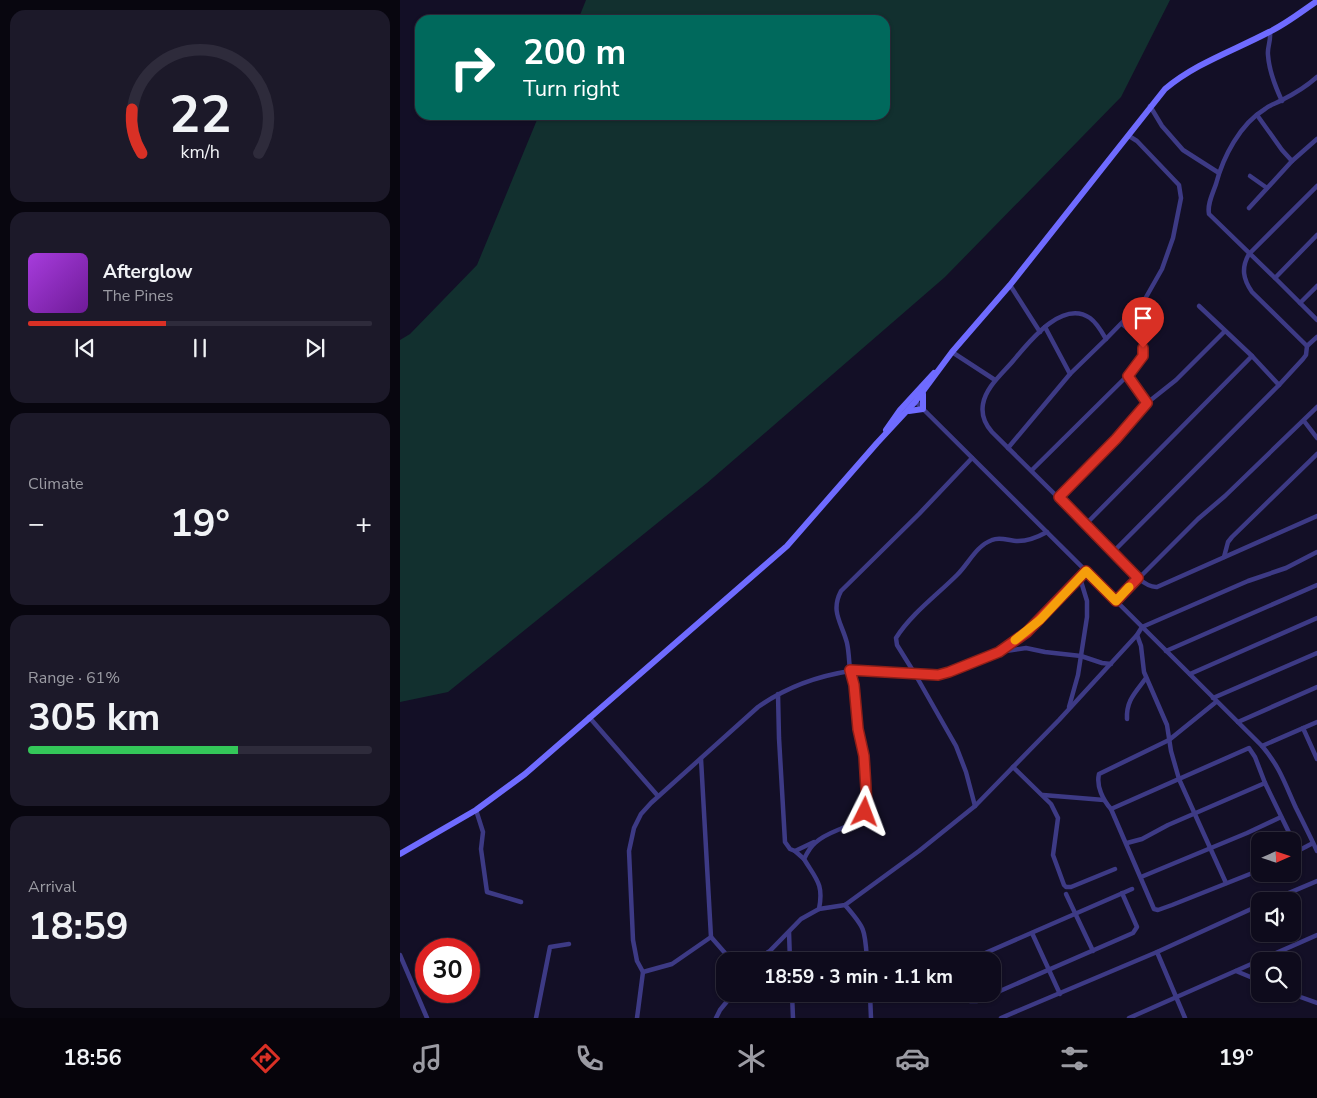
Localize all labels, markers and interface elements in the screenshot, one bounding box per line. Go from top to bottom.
text: 200 m [523,29,626,76]
icon: right [440,35,505,100]
text: Turn right [523,74,619,104]
text: 22 [169,79,231,150]
text: km/h [180,140,220,164]
text: Afterglow [103,259,193,285]
text: The Pines [103,285,173,307]
pin [1122,297,1164,348]
icon: arrive [1129,304,1157,332]
icon: previous [71,334,99,362]
icon: pause [186,334,214,362]
icon: next [301,334,329,362]
text: Climate [28,473,83,495]
text: 19° [170,498,230,549]
text: − [28,505,45,543]
text: + [355,505,372,543]
text: Range · 61% [28,667,120,689]
text: 305 km [28,692,160,743]
position arrow [838,785,890,837]
north arrow [1251,832,1301,882]
map controls [1251,832,1301,1002]
text: Arrival [28,876,76,898]
button: sound [1251,892,1301,942]
text: 18:59 [28,901,129,952]
speed limit sign: 30 [415,938,480,1003]
button: search [1251,952,1301,1002]
text: 18:59 · 3 min · 1.1 km [764,964,953,990]
icon: directions [248,1041,283,1076]
icon: music [410,1041,445,1076]
icon: phone [572,1041,607,1076]
icon: climate [734,1041,769,1076]
icon: car [895,1041,930,1076]
icon: filters [1057,1041,1092,1076]
text: 18:56 [63,1043,122,1073]
text: 19° [1219,1043,1254,1073]

